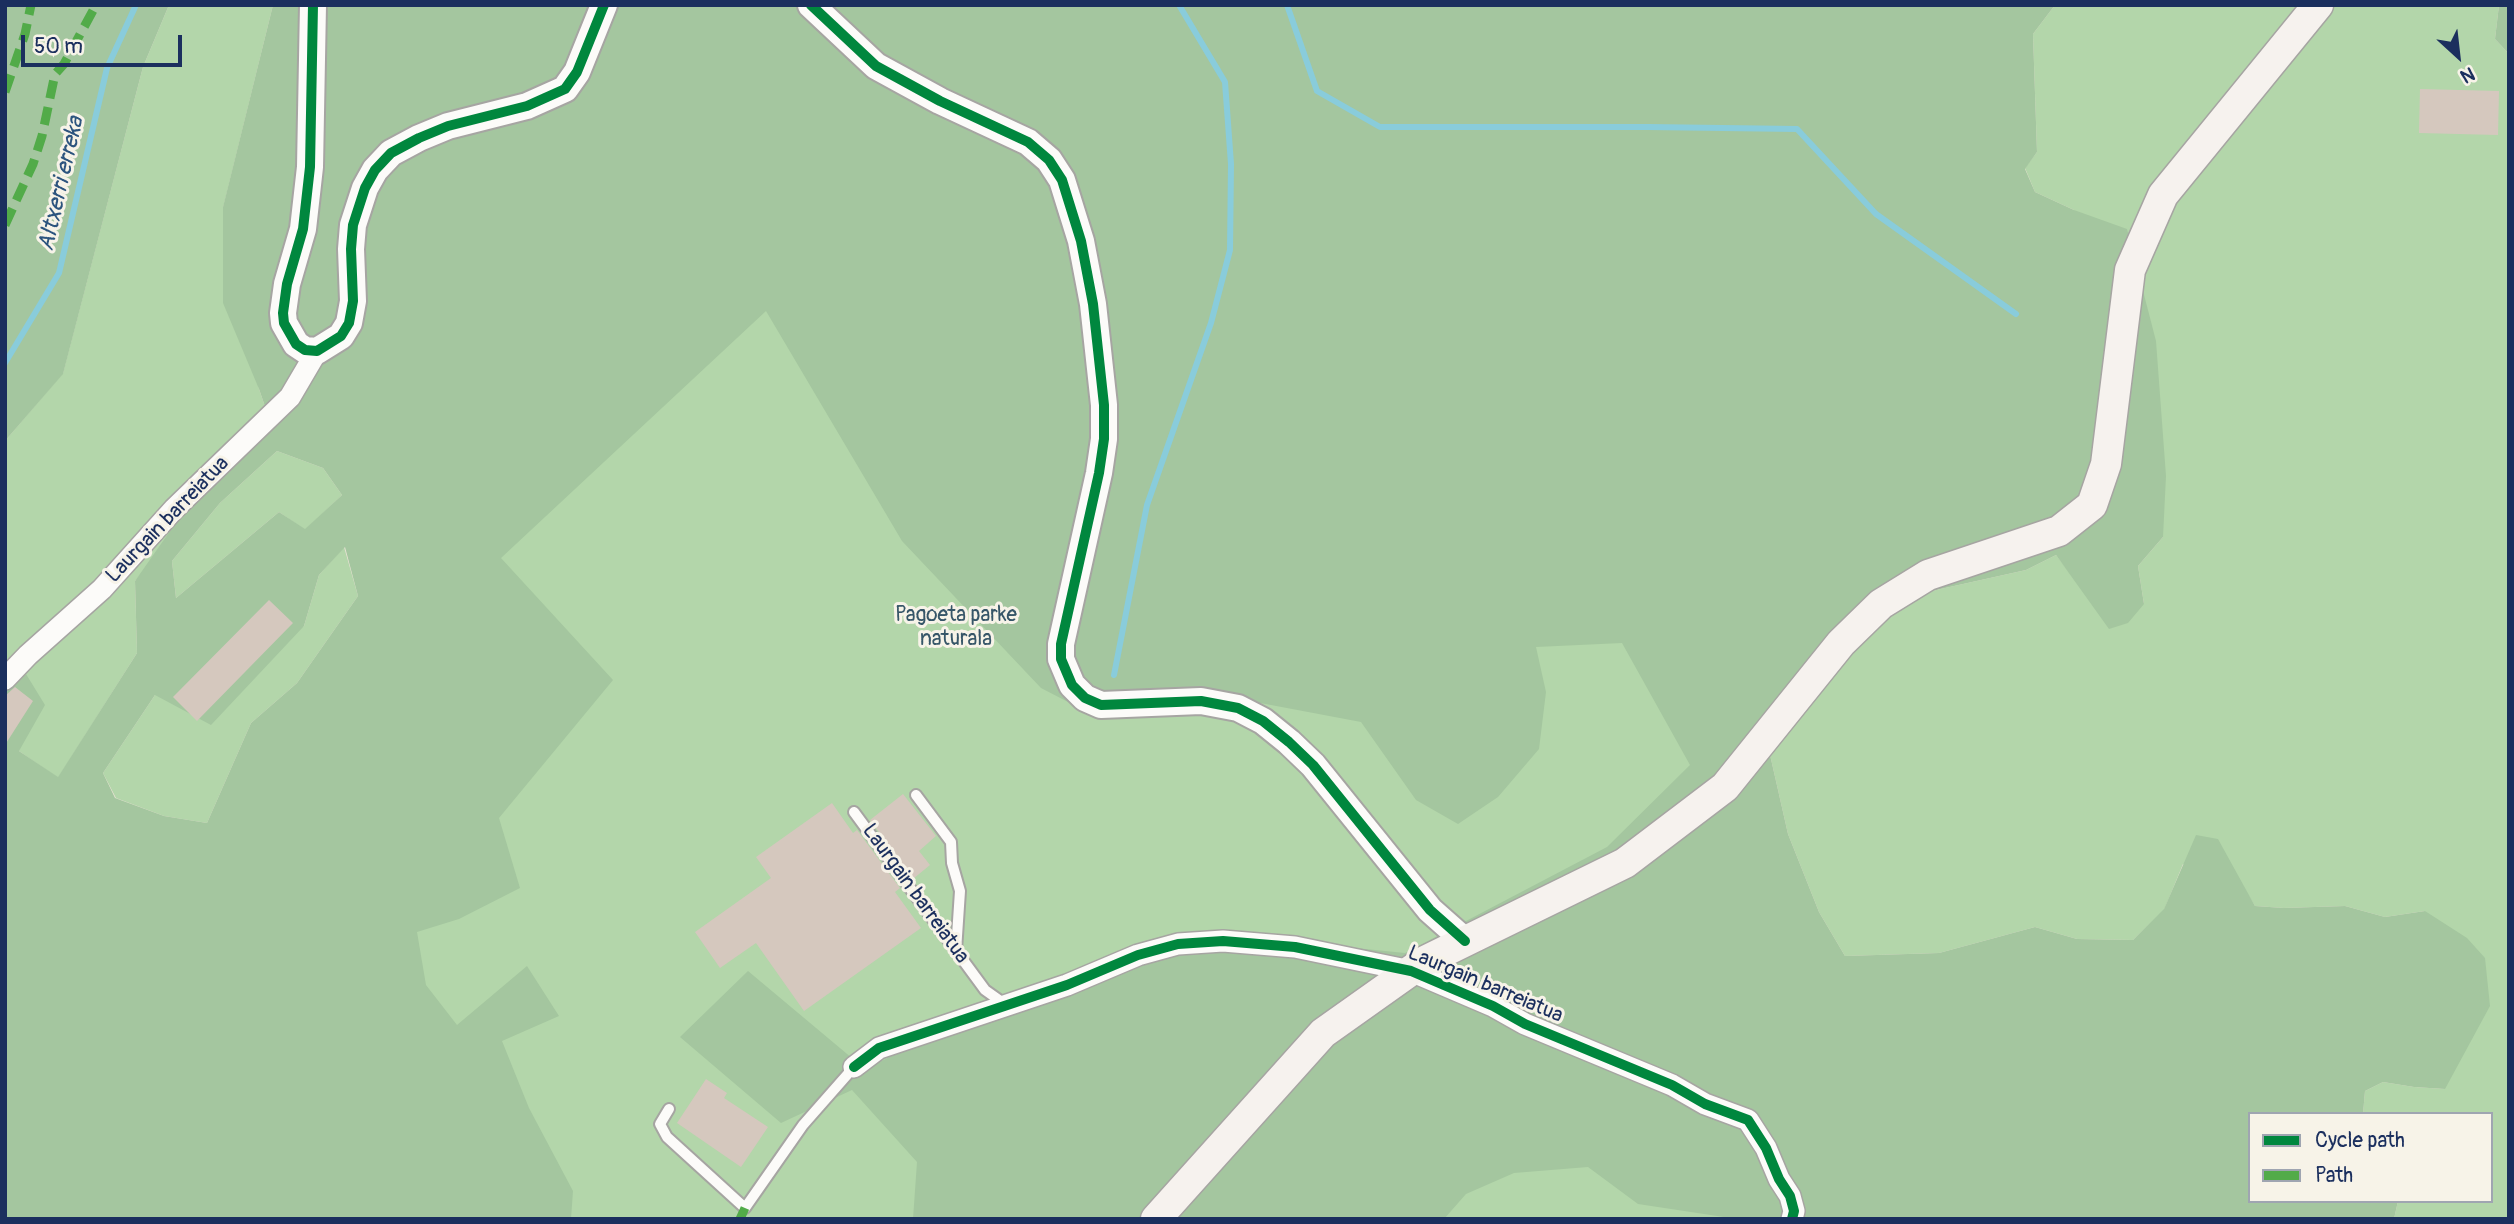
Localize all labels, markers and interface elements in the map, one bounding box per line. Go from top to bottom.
scale bar [24,21,186,65]
north arrow [2423,21,2493,91]
text: 50 m [34,33,83,60]
text: N [2456,61,2479,88]
water label: Altxerri erreka [33,114,91,254]
street label: Laurgain barreiatua [101,451,235,589]
park label: Pagoeta parke naturala [895,603,1017,653]
street label: Laurgain barreiatua [856,819,974,969]
street label: Laurgain barreiatua [1404,941,1566,1029]
legend [2248,1112,2493,1203]
text: Cycle path [2315,1127,2405,1154]
text: Path [2315,1162,2353,1189]

